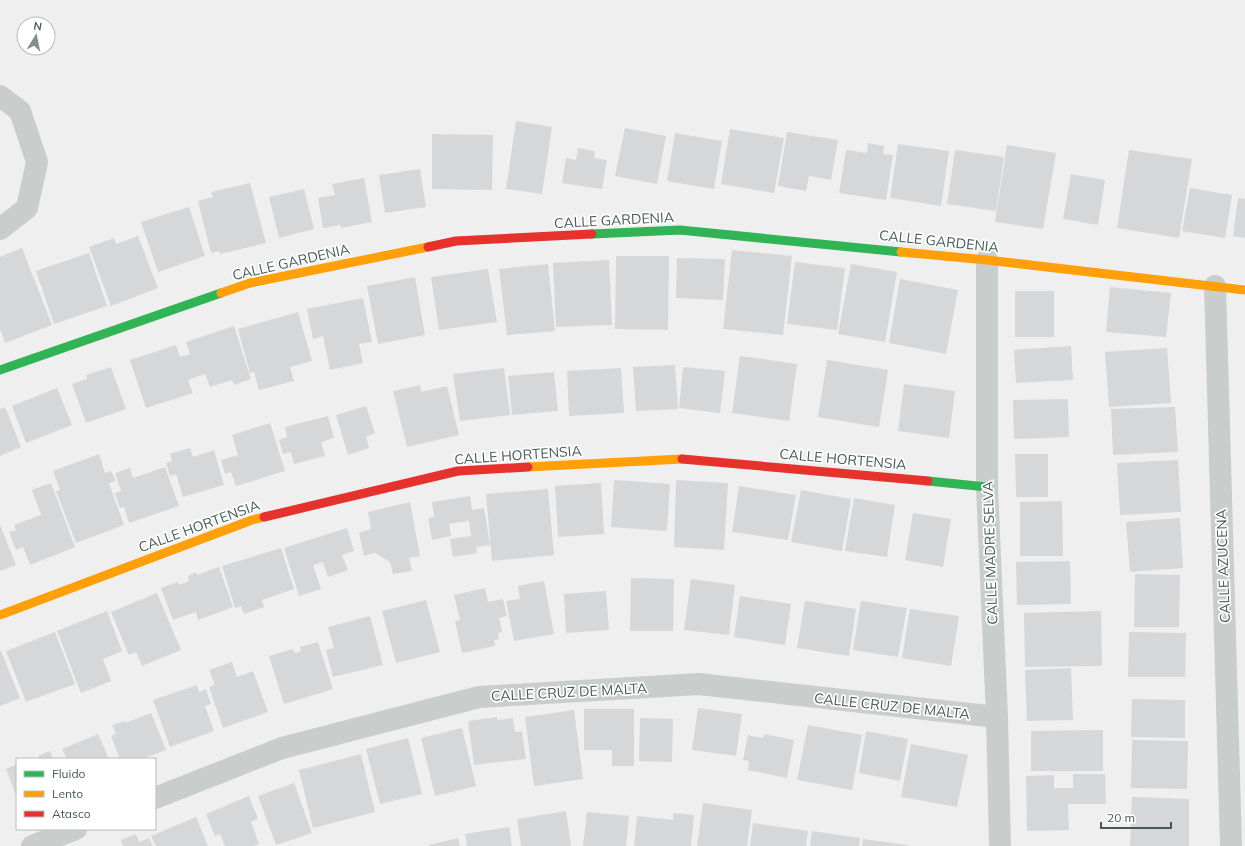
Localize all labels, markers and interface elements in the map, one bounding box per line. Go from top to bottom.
north arrow [16,16,56,56]
text: N [32,19,43,34]
street label: CALLE GARDENIA [554,208,675,232]
street label: CALLE GARDENIA [878,226,1000,256]
street label: CALLE GARDENIA [230,240,352,284]
street label: CALLE HORTENSIA [454,442,583,468]
street label: CALLE HORTENSIA [779,444,908,474]
street label: CALLE MADRE SELVA [978,480,1002,625]
street label: CALLE HORTENSIA [136,496,263,556]
street label: CALLE AZUCENA [1212,508,1234,623]
street label: CALLE CRUZ DE MALTA [490,679,648,705]
street label: CALLE CRUZ DE MALTA [813,689,971,723]
legend [16,758,156,830]
text: Fluido [52,766,86,781]
text: Lento [52,786,83,801]
scale bar [1101,804,1171,830]
text: Atasco [52,806,91,821]
text: 20 m [1107,810,1135,825]

